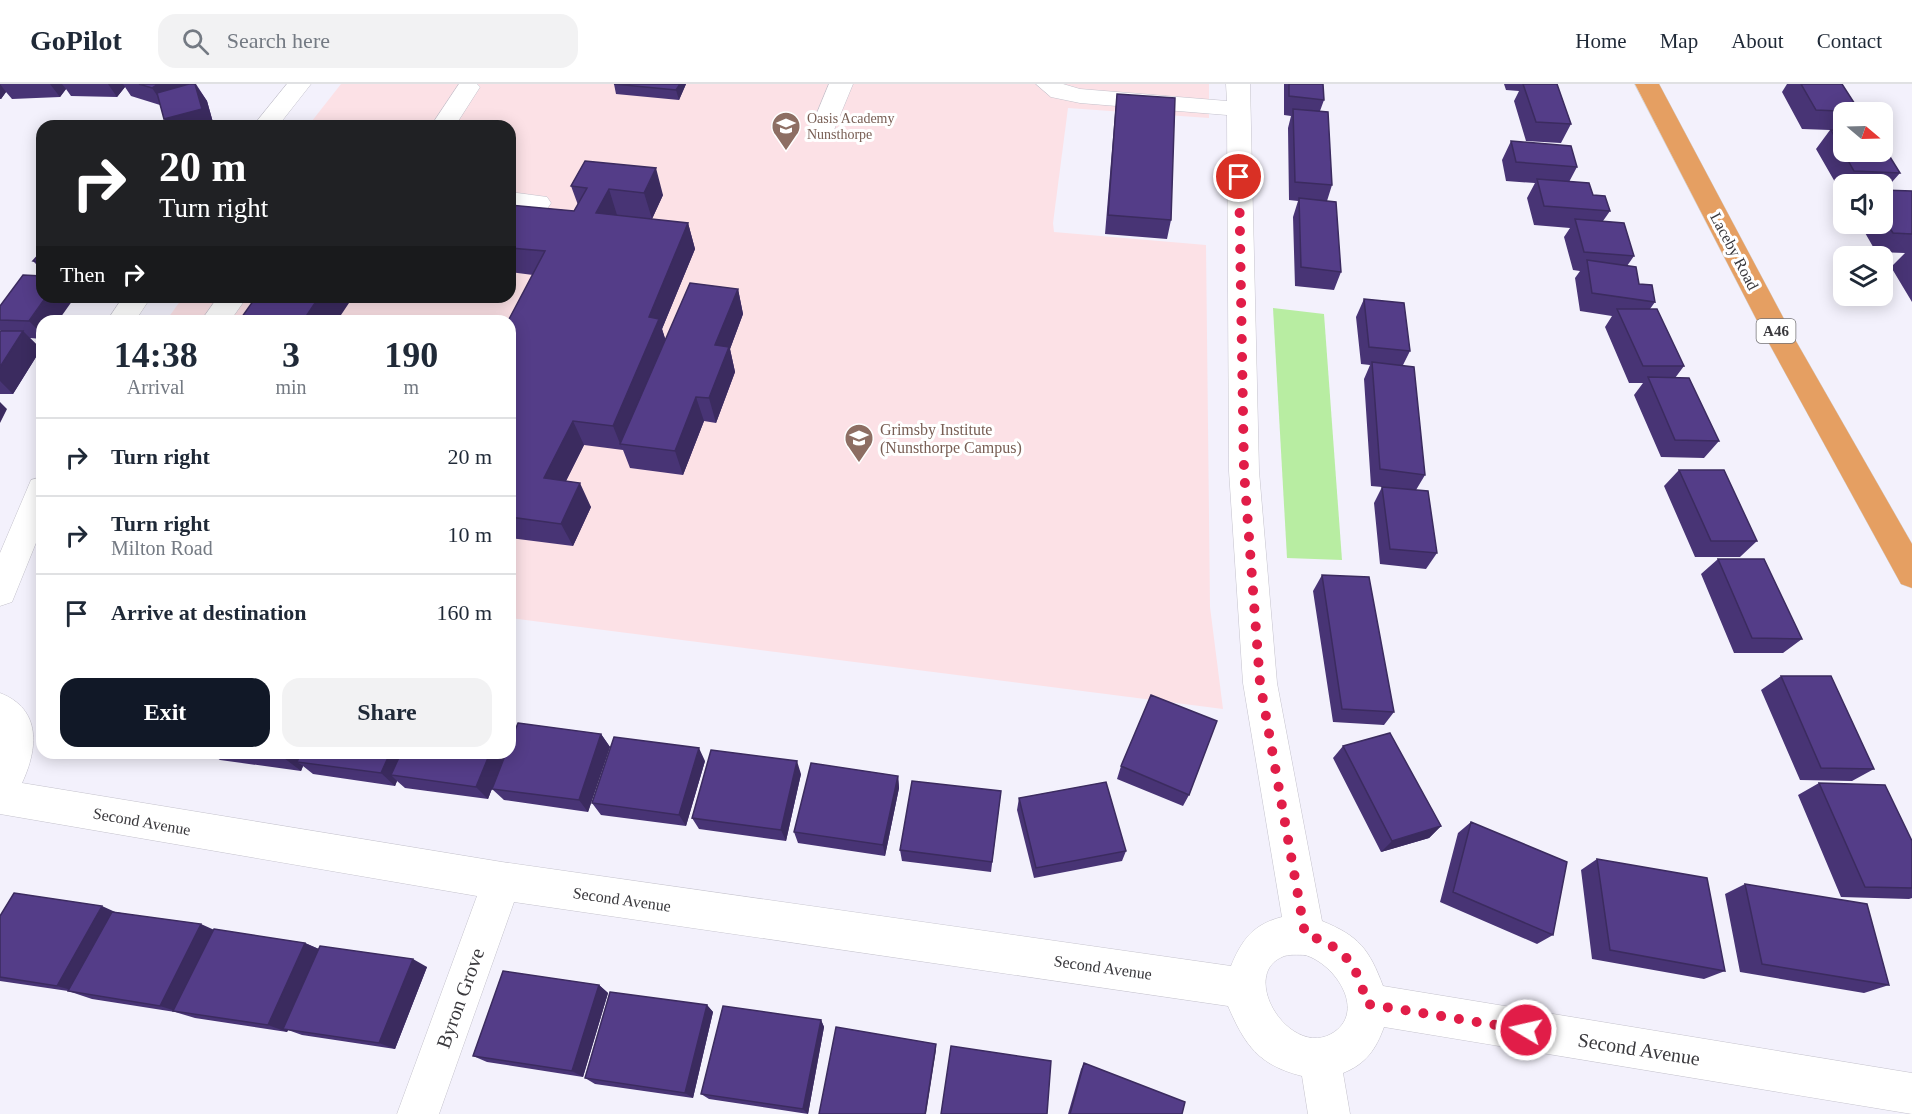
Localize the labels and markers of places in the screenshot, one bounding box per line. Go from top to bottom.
school or university icon: Oasis Academy Nunsthorpe [770,110,802,152]
place label: Oasis Academy Nunsthorpe [807,111,894,142]
pin [1213,151,1264,202]
place label: Grimsby Institute (Nunsthorpe Campus) [880,421,1022,457]
school or university icon: Grimsby Institute (Nunsthorpe Campus) [843,422,875,464]

